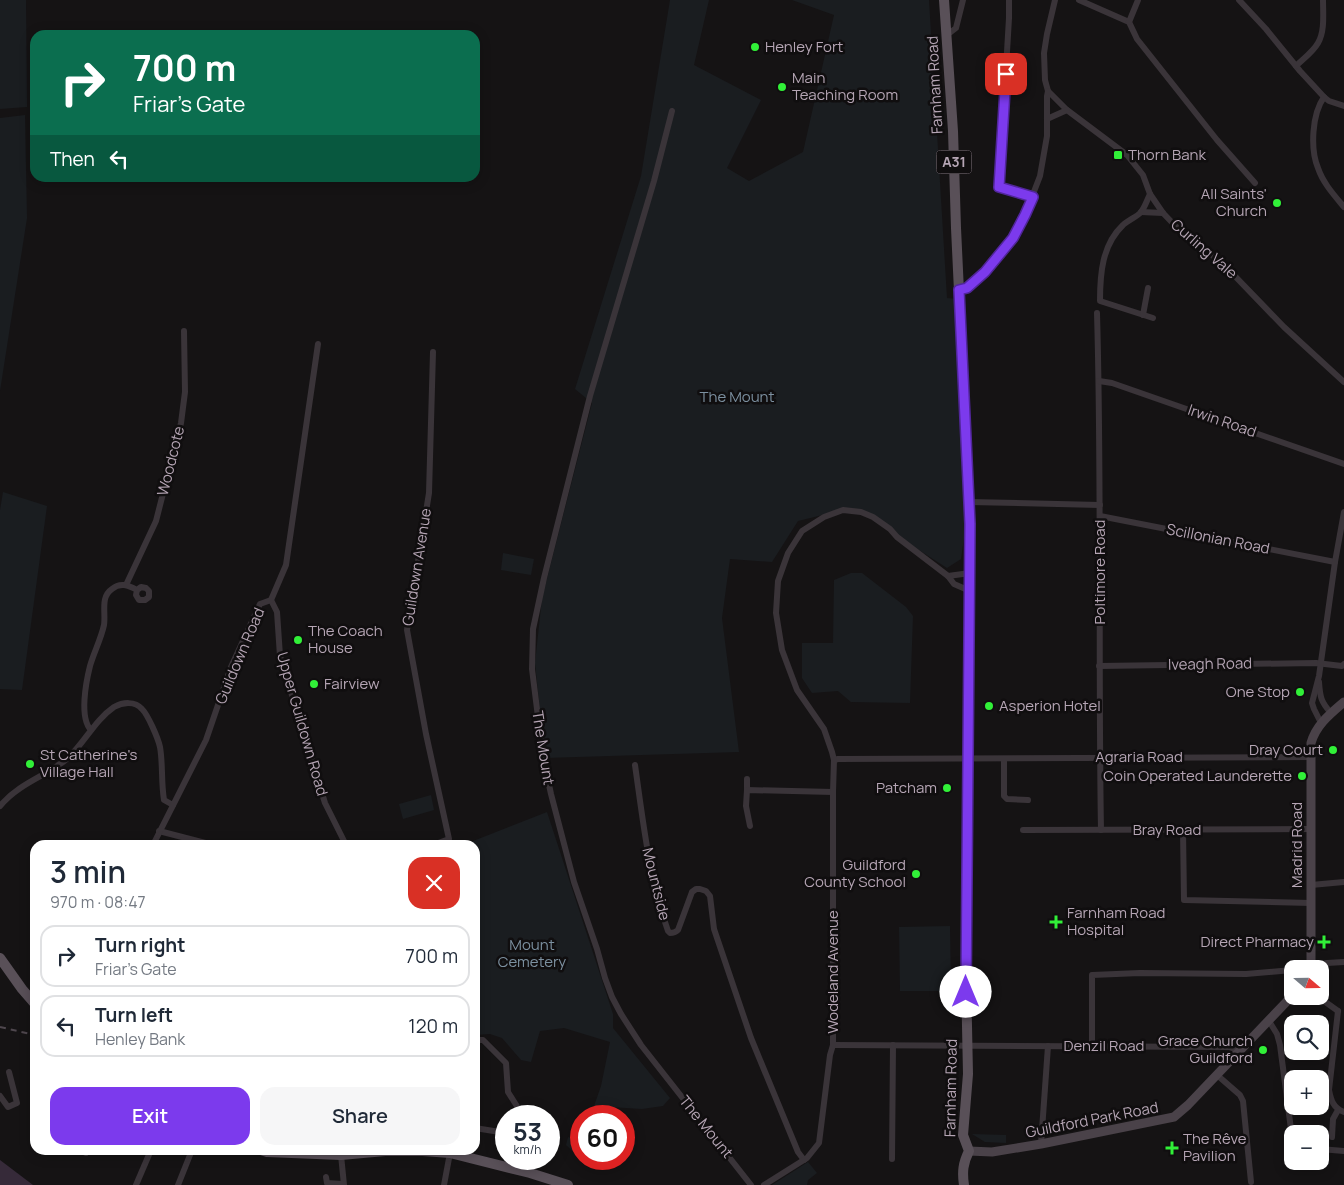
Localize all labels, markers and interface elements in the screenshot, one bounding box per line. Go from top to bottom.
street label: Farnham Road [921,35,948,135]
place label: Henley Fort [765,36,843,57]
marker: Henley Fort [749,41,761,53]
text: 700 m [133,44,236,92]
icon: right [50,50,115,115]
pin [985,53,1027,95]
icon: arrive [992,60,1020,88]
place label: Main Teaching Room [792,67,898,105]
marker: Main Teaching Room [776,81,788,93]
text: Friar's Gate [133,89,245,119]
place label: Thorn Bank [1128,144,1206,165]
icon: left [105,145,133,173]
text: Then [50,146,95,172]
marker: Thorn Bank [1112,149,1124,161]
road number: A31 [936,150,972,173]
place label: All Saints' Church [1201,183,1267,221]
marker: All Saints' Church [1271,197,1283,209]
street label: Curling Vale [1167,214,1242,284]
park label: The Mount [700,386,774,407]
street label: Irwin Road [1185,399,1259,442]
street label: Woodcote [152,424,189,498]
street label: Guildown Avenue [397,506,436,627]
street label: Scillonian Road [1165,518,1272,559]
street label: Poltimore Road [1089,519,1110,625]
street label: Guildown Road [210,604,269,707]
place label: The Coach House [308,620,383,658]
marker: The Coach House [292,634,304,646]
street label: Upper Guildown Road [272,650,333,798]
street label: Iveagh Road [1168,652,1252,675]
place label: Fairview [324,673,380,694]
marker: Fairview [308,678,320,690]
place label: One Stop [1226,681,1290,702]
marker: One Stop [1294,686,1306,698]
place label: Asperion Hotel [999,695,1101,716]
marker: Asperion Hotel [983,700,995,712]
street label: The Mount [527,709,560,787]
place label: Dray Court [1249,739,1323,760]
place label: St Catherine's Village Hall [40,744,138,782]
marker: Dray Court [1327,744,1339,756]
street label: Agraria Road [1095,746,1183,767]
marker: St Catherine's Village Hall [24,758,36,770]
place label: Coin Operated Launderette [1103,765,1292,786]
marker: Coin Operated Launderette [1296,770,1308,782]
place label: Patcham [876,777,937,798]
marker: Patcham [941,782,953,794]
street label: Madrid Road [1286,802,1307,888]
street label: Bray Road [1133,819,1201,840]
street label: Mountside [637,845,676,923]
text: 3 min [50,851,126,892]
place label: Guildford County School [804,854,906,892]
button: close [408,857,460,909]
marker: Guildford County School [910,868,922,880]
text: 970 m · 08:47 [50,891,146,913]
place label: Farnham Road Hospital [1067,902,1165,940]
street label: Wodeland Avenue [822,910,843,1034]
marker: Farnham Road Hospital [1049,915,1063,929]
place label: Direct Pharmacy [1200,931,1314,952]
text: Turn right [95,932,185,958]
park label: Mount Cemetery [498,934,566,972]
marker: Direct Pharmacy [1318,936,1330,948]
icon: right [52,942,80,970]
text: 700 m [405,943,458,969]
text: Friar's Gate [95,958,177,980]
north arrow [1284,960,1329,1005]
map controls [1284,960,1329,1170]
position arrow [939,965,991,1017]
text: Turn left [95,1002,173,1028]
icon: left [52,1012,80,1040]
text: 120 m [408,1013,458,1039]
button: search [1284,1015,1329,1060]
text: Henley Bank [95,1028,185,1050]
place label: Grace Church Guildford [1158,1030,1253,1068]
street label: Denzil Road [1063,1035,1145,1056]
street label: Farnham Road [939,1039,962,1137]
marker: Grace Church Guildford [1257,1044,1269,1056]
button: + [1284,1070,1329,1115]
button: Exit [50,1087,250,1145]
button: Share [260,1087,460,1145]
street label: The Mount [675,1091,738,1162]
street label: Guildford Park Road [1024,1096,1160,1143]
speed limit sign: 60 [570,1105,635,1170]
text: 53 [513,1114,542,1149]
button: − [1284,1125,1329,1170]
place label: The Rêve Pavilion [1183,1128,1247,1166]
text: km/h [514,1141,541,1158]
marker: The Rêve Pavilion [1165,1141,1179,1155]

